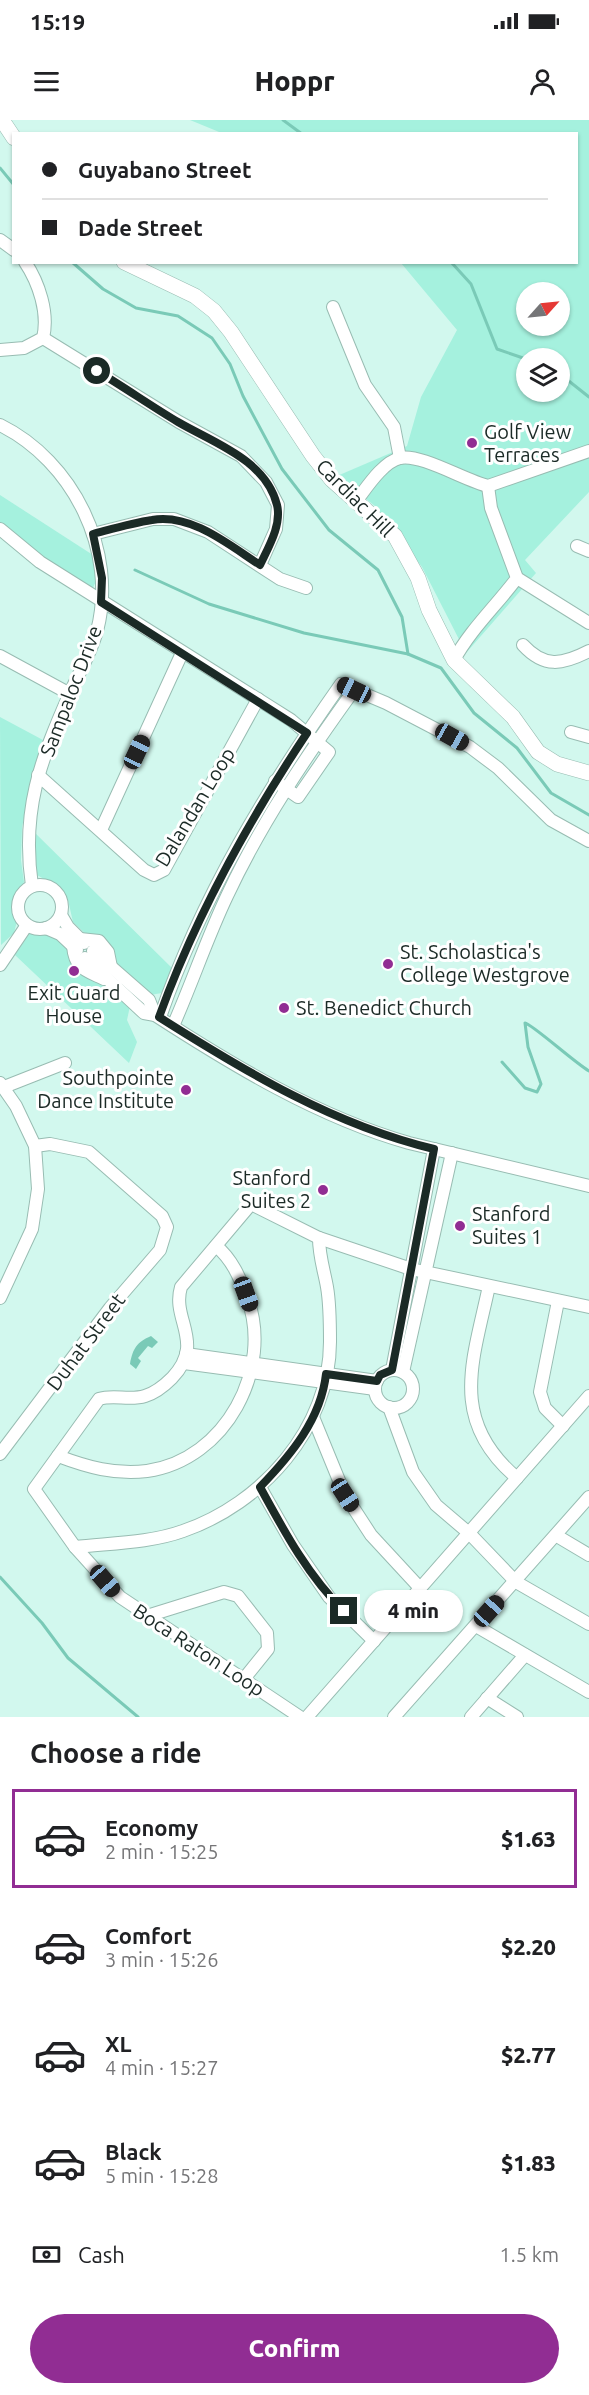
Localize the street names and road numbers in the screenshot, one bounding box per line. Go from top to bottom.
street label: Cardiac Hill [312,454,399,541]
street label: Sampaloc Drive [35,622,106,759]
street label: Dalandan Loop [150,743,239,870]
street label: Duhat Street [42,1289,130,1395]
street label: Boca Raton Loop [129,1599,269,1701]

